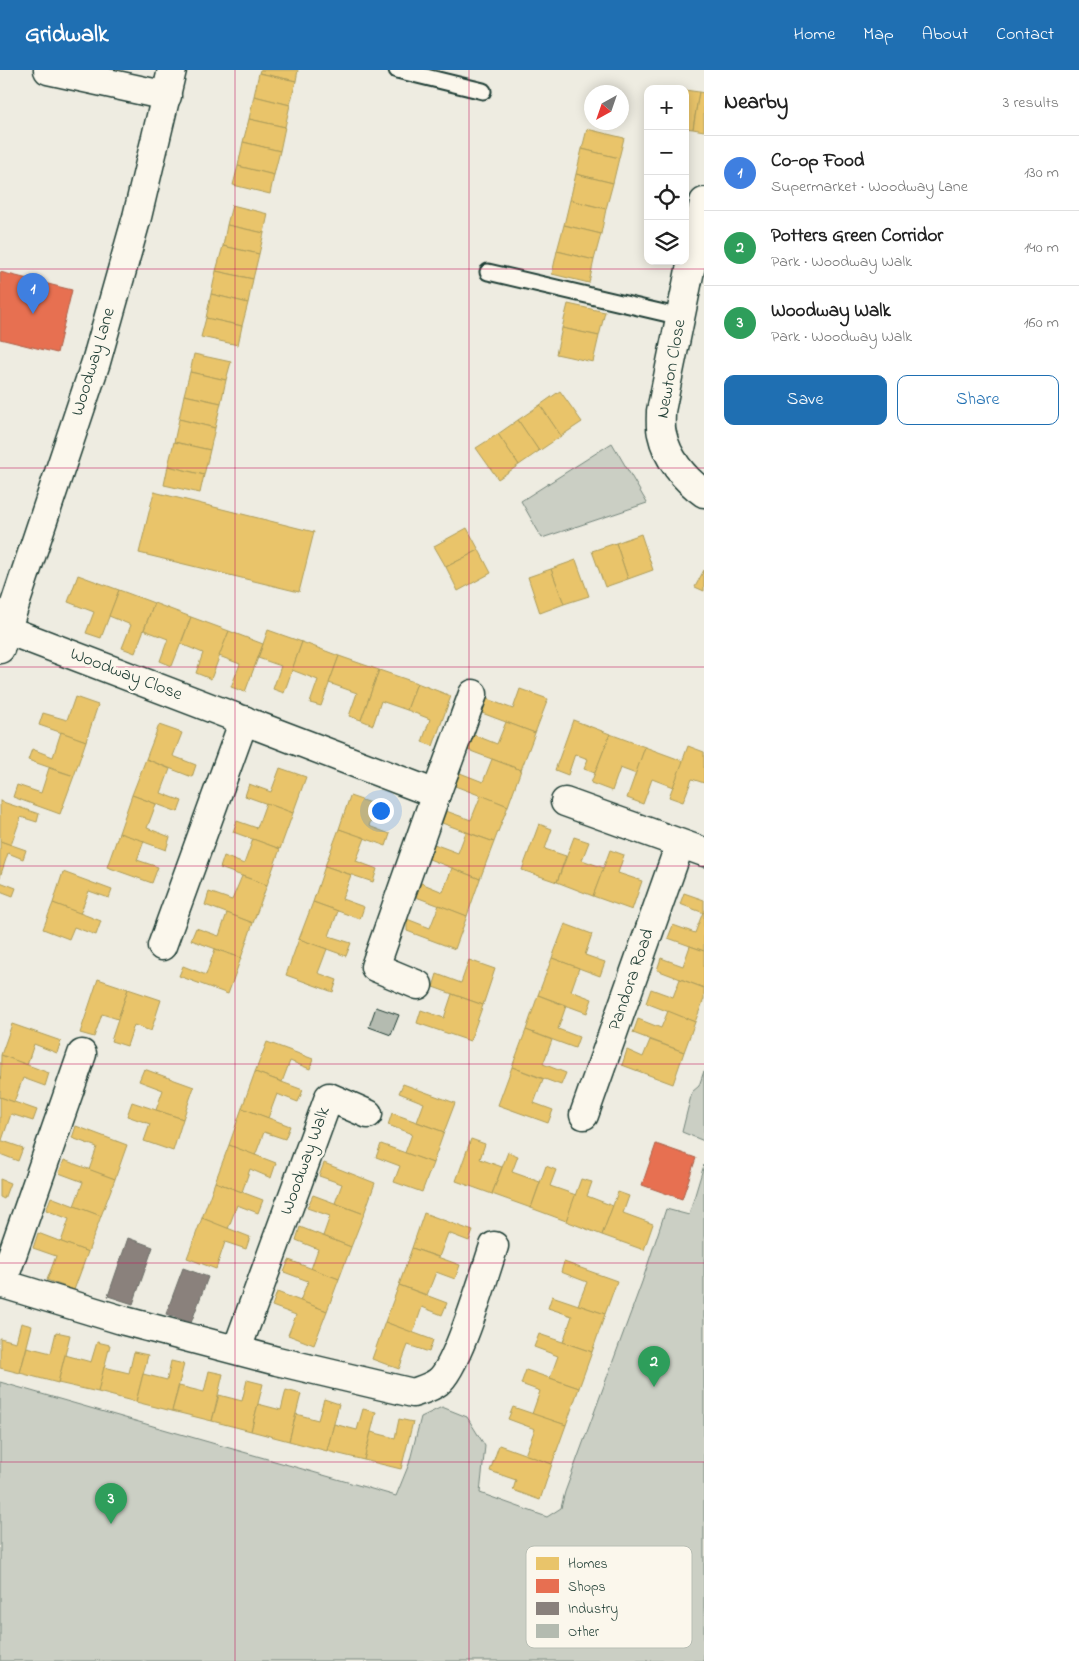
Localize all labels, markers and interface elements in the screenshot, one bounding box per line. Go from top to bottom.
text: Gridwalk [25,18,109,53]
text: Home [794,22,835,48]
text: Map [863,22,894,48]
text: About [922,22,968,48]
text: Contact [996,22,1054,48]
north arrow [584,85,629,130]
map controls [644,85,689,265]
button: + [644,85,689,130]
text: Nearby [724,88,788,118]
text: 3 results [1003,91,1059,115]
button: − [644,130,689,175]
text: Co-op Food [771,148,864,175]
text: 1 [737,161,743,185]
text: 130 m [1024,161,1059,185]
button: locate [644,175,689,220]
text: Supermarket · Woodway Lane [771,175,968,199]
button: layers [644,220,689,265]
text: Potters Green Corridor [771,223,943,250]
text: 2 [736,236,744,260]
text: 140 m [1024,236,1059,260]
text: Park · Woodway Walk [771,250,912,274]
pin: 1 [17,273,49,314]
text: Woodway Walk [771,298,891,325]
street label: Woodway Lane [65,304,123,419]
text: 3 [737,311,743,335]
text: 160 m [1024,311,1059,335]
street label: Newton Close [650,316,694,421]
text: Park · Woodway Walk [771,325,912,349]
button: Save [724,375,887,425]
button: Share [897,375,1059,425]
street label: Woodway Close [66,642,187,709]
your location [368,798,394,824]
street label: Pandora Road [602,925,662,1035]
street label: Woodway Walk [274,1103,338,1219]
pin: 2 [638,1346,670,1387]
pin: 3 [95,1483,127,1524]
legend [526,1546,692,1648]
text: Homes [568,1554,608,1575]
text: Shops [568,1577,606,1598]
text: Industry [568,1599,618,1621]
text: Other [568,1622,600,1643]

